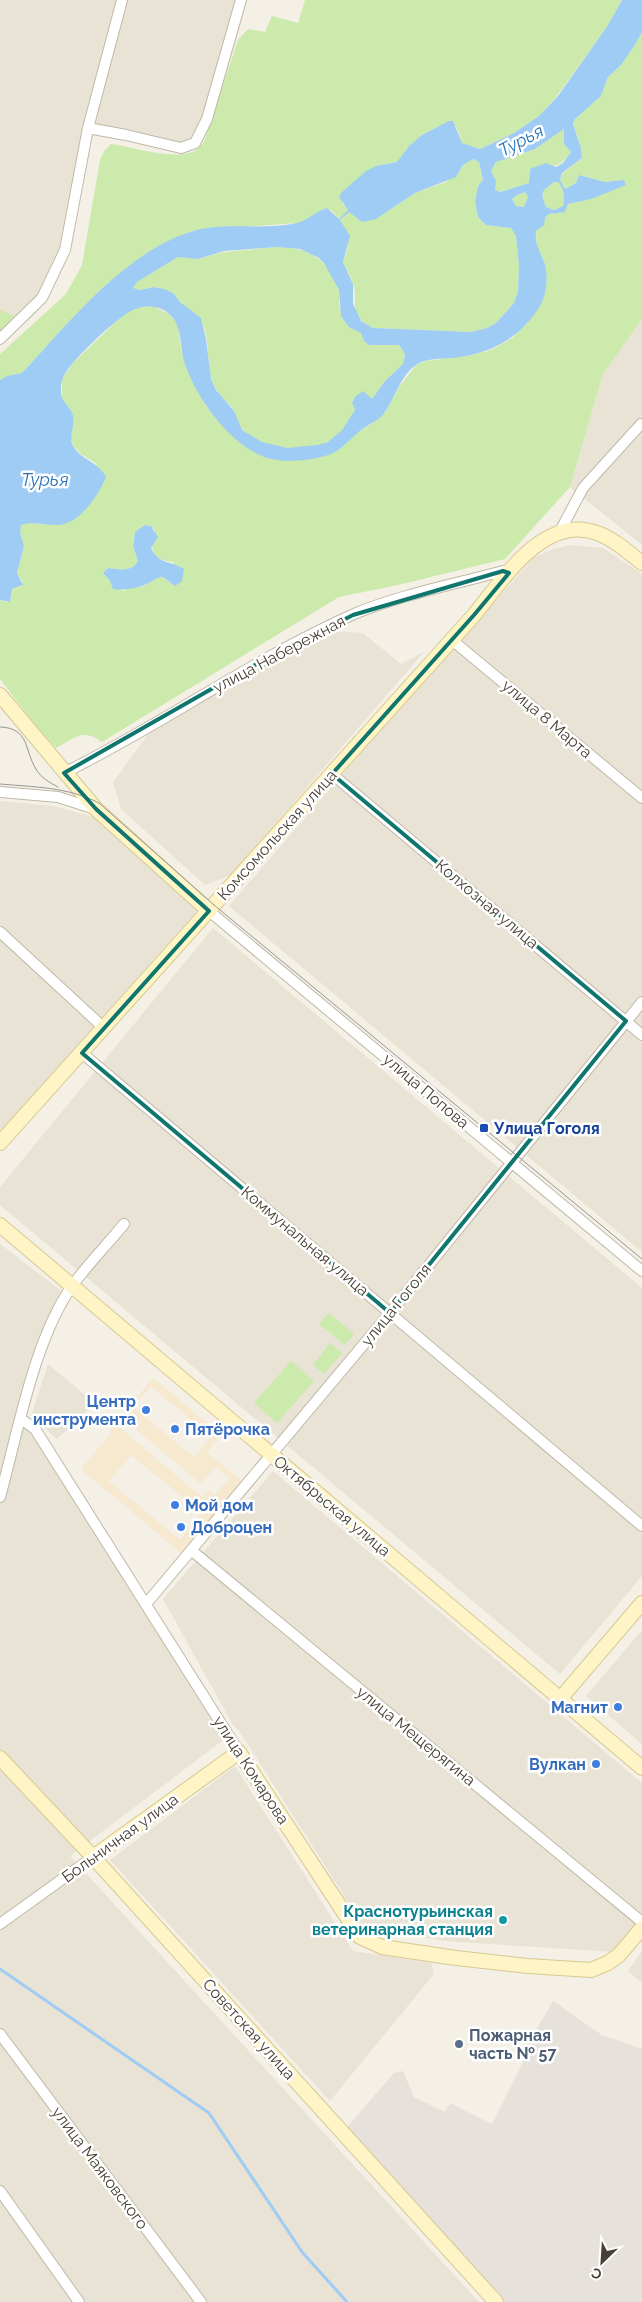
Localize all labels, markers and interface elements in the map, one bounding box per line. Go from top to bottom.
water label: Турья [495,119,547,160]
water label: Турья [21,469,69,490]
street label: улица Набережная [210,611,348,697]
street label: улица 8 Марта [498,676,596,762]
street label: Комсомольская улица [213,766,341,904]
street label: Колхозная улица [432,855,542,953]
street label: улица Попова [379,1050,473,1132]
place label: Улица Гоголя [493,1119,600,1138]
marker: Улица Гоголя [478,1122,490,1134]
street label: Коммунальная улица [237,1182,373,1300]
street label: улица Гоголя [357,1260,435,1350]
place label: Центр инструмента [33,1392,136,1429]
marker: Центр инструмента [140,1404,152,1416]
place label: Пятёрочка [185,1420,270,1439]
marker: Пятёрочка [169,1423,181,1435]
street label: Октябрьская улица [270,1452,394,1560]
place label: Мой дом [185,1496,254,1515]
marker: Мой дом [169,1499,181,1511]
place label: Доброцен [191,1518,272,1537]
marker: Доброцен [175,1521,187,1533]
street label: улица Мещерягина [353,1682,479,1790]
place label: Магнит [551,1698,608,1717]
marker: Магнит [612,1701,624,1713]
street label: улица Комарова [209,1712,293,1828]
place label: Вулкан [529,1755,586,1774]
marker: Вулкан [590,1758,602,1770]
street label: Больничная улица [58,1789,182,1887]
place label: Краснотурьинская ветеринарная станция [312,1902,493,1939]
marker: Краснотурьинская ветеринарная станция [497,1914,509,1926]
street label: Советская улица [199,1975,299,2083]
place label: Пожарная часть № 57 [469,2026,556,2063]
marker: Пожарная часть № 57 [453,2038,465,2050]
street label: улица Маяковского [48,2103,152,2233]
north arrow [577,2237,627,2287]
text: С [588,2264,604,2283]

